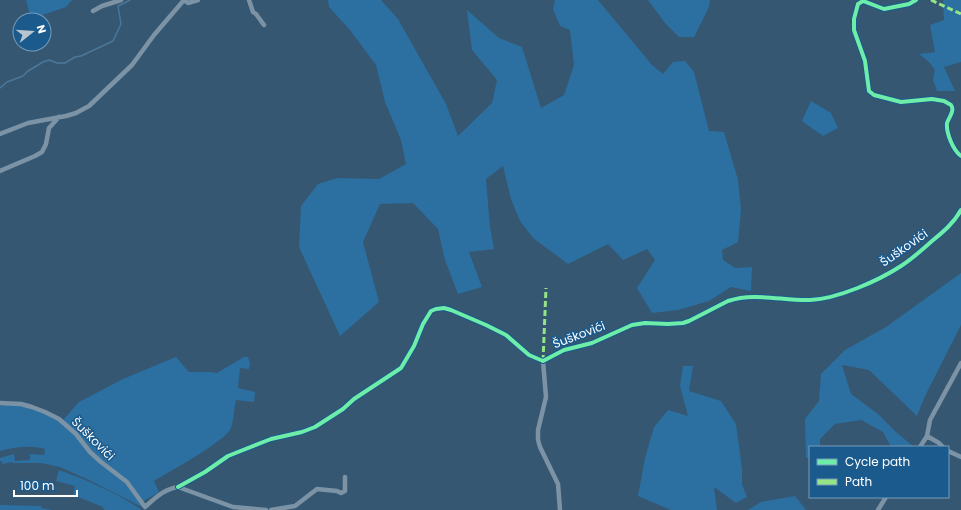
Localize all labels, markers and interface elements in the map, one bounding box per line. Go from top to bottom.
north arrow [12,12,52,52]
text: N [33,23,50,35]
street label: Šuškovići [876,225,931,270]
street label: Šuškovići [550,317,607,352]
street label: Šuškovići [68,413,119,464]
legend [809,446,949,498]
text: Cycle path [845,453,910,470]
scale bar [14,472,77,498]
text: Path [845,473,872,490]
text: 100 m [20,477,54,494]

